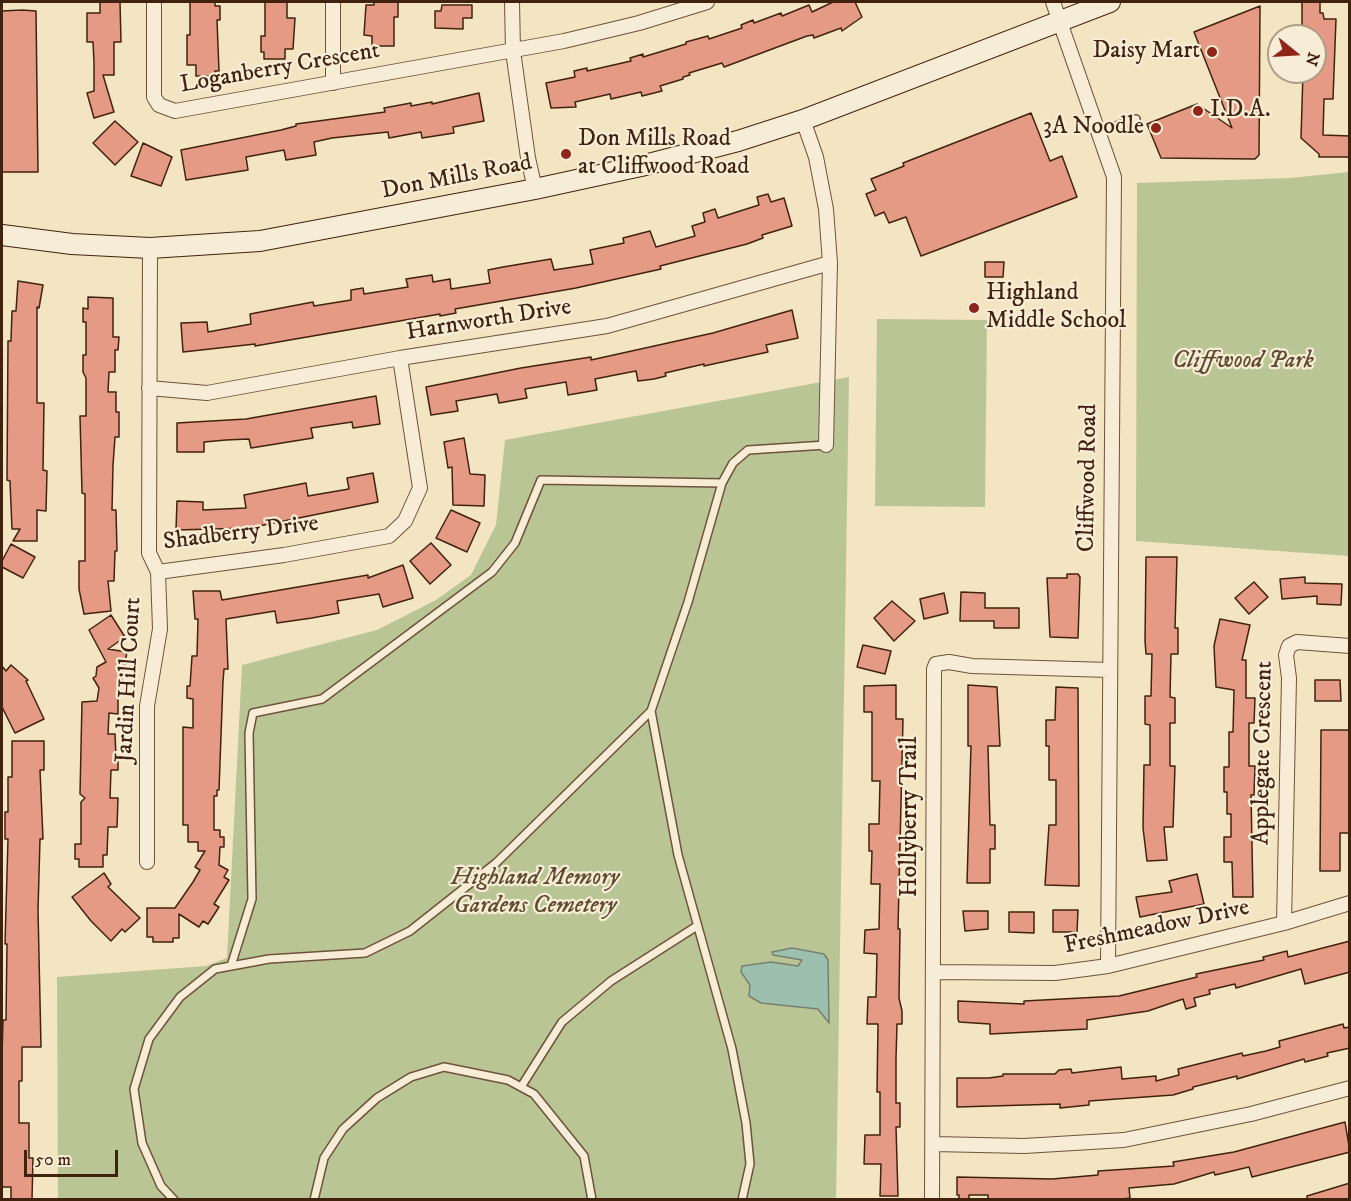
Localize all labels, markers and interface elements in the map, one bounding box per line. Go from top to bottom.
north arrow [1267,24,1327,84]
street label: Loganberry Crescent [178,37,382,101]
place label: Daisy Mart [1092,38,1200,66]
marker: Daisy Mart [1205,45,1219,59]
text: N [1301,50,1324,68]
place label: I.D.A. [1210,97,1271,125]
marker: I.D.A. [1191,104,1205,118]
place label: 3A Noodle [1043,114,1144,142]
marker: 3A Noodle [1149,121,1163,135]
place label: Don Mills Road at Cliffwood Road [578,126,749,182]
marker: Don Mills Road at Cliffwood Road [559,147,573,161]
street label: Don Mills Road [379,149,535,207]
place label: Highland Middle School [986,280,1126,336]
street label: Harnworth Drive [405,294,573,348]
marker: Highland Middle School [967,301,981,315]
park label: Cliffwood Park [1172,348,1314,376]
street label: Cliffwood Road [1073,404,1105,552]
street label: Shadberry Drive [162,510,320,558]
street label: Jardin Hill Court [111,597,149,763]
street label: Applegate Crescent [1248,661,1280,845]
street label: Hollyberry Trail [897,737,925,897]
park label: Highland Memory Gardens Cemetery [451,865,619,921]
street label: Freshmeadow Drive [1062,894,1252,962]
scale bar [27,1138,122,1176]
text: 50 m [35,1149,71,1171]

